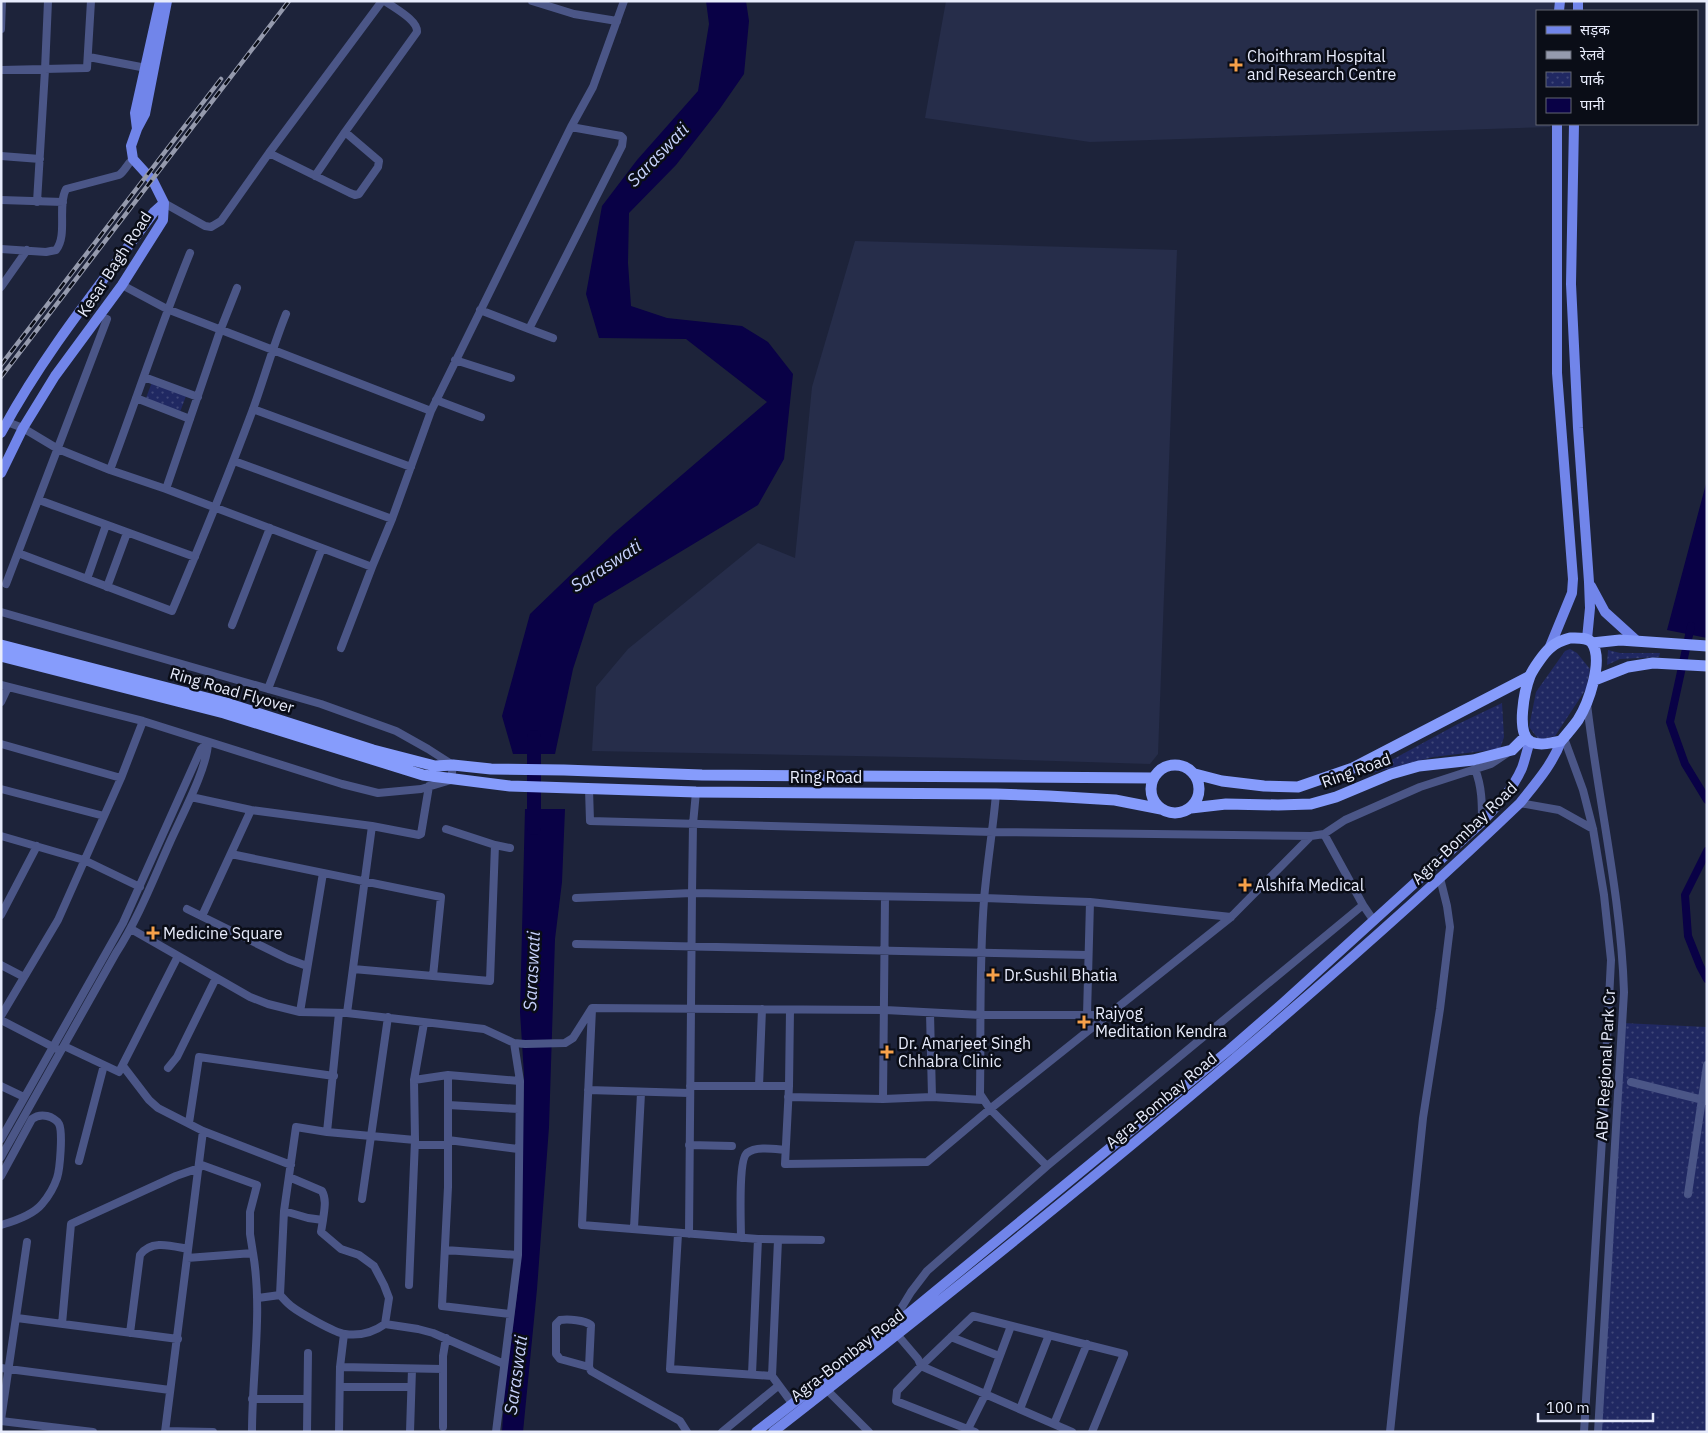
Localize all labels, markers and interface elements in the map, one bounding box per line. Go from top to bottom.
legend [1536,10,1698,125]
text: सड़क [1580,20,1610,39]
text: रेलवे [1579,45,1605,64]
place label: Choithram Hospital and Research Centre [1247,46,1397,84]
marker: Choithram Hospital and Research Centre [1229,58,1243,72]
text: पार्क [1580,70,1604,89]
text: पानी [1580,95,1606,114]
water label: Saraswati [622,118,694,191]
street label: Kesar Bagh Road [72,208,156,320]
water label: Saraswati [566,534,646,597]
street label: Ring Road Flyover [168,663,297,717]
street label: Ring Road [1319,748,1393,792]
street label: Ring Road [790,767,862,787]
street label: Agra-Bombay Road [1407,778,1521,888]
place label: Alshifa Medical [1255,875,1364,895]
marker: Alshifa Medical [1239,879,1251,891]
place label: Medicine Square [163,923,283,943]
marker: Medicine Square [147,927,159,939]
water label: Saraswati [518,930,545,1011]
place label: Dr.Sushil Bhatia [1004,965,1118,985]
marker: Dr.Sushil Bhatia [986,968,1000,982]
street label: ABV Regional Park Cr [1591,989,1619,1141]
place label: Rajyog Meditation Kendra [1095,1003,1227,1041]
marker: Rajyog Meditation Kendra [1077,1015,1091,1029]
place label: Dr. Amarjeet Singh Chhabra Clinic [898,1033,1031,1071]
marker: Dr. Amarjeet Singh Chhabra Clinic [880,1045,894,1059]
street label: Agra-Bombay Road [1101,1048,1221,1152]
street label: Agra-Bombay Road [786,1304,908,1406]
water label: Saraswati [499,1334,532,1416]
scale bar [1538,1390,1653,1422]
text: 100 m [1546,1398,1590,1417]

